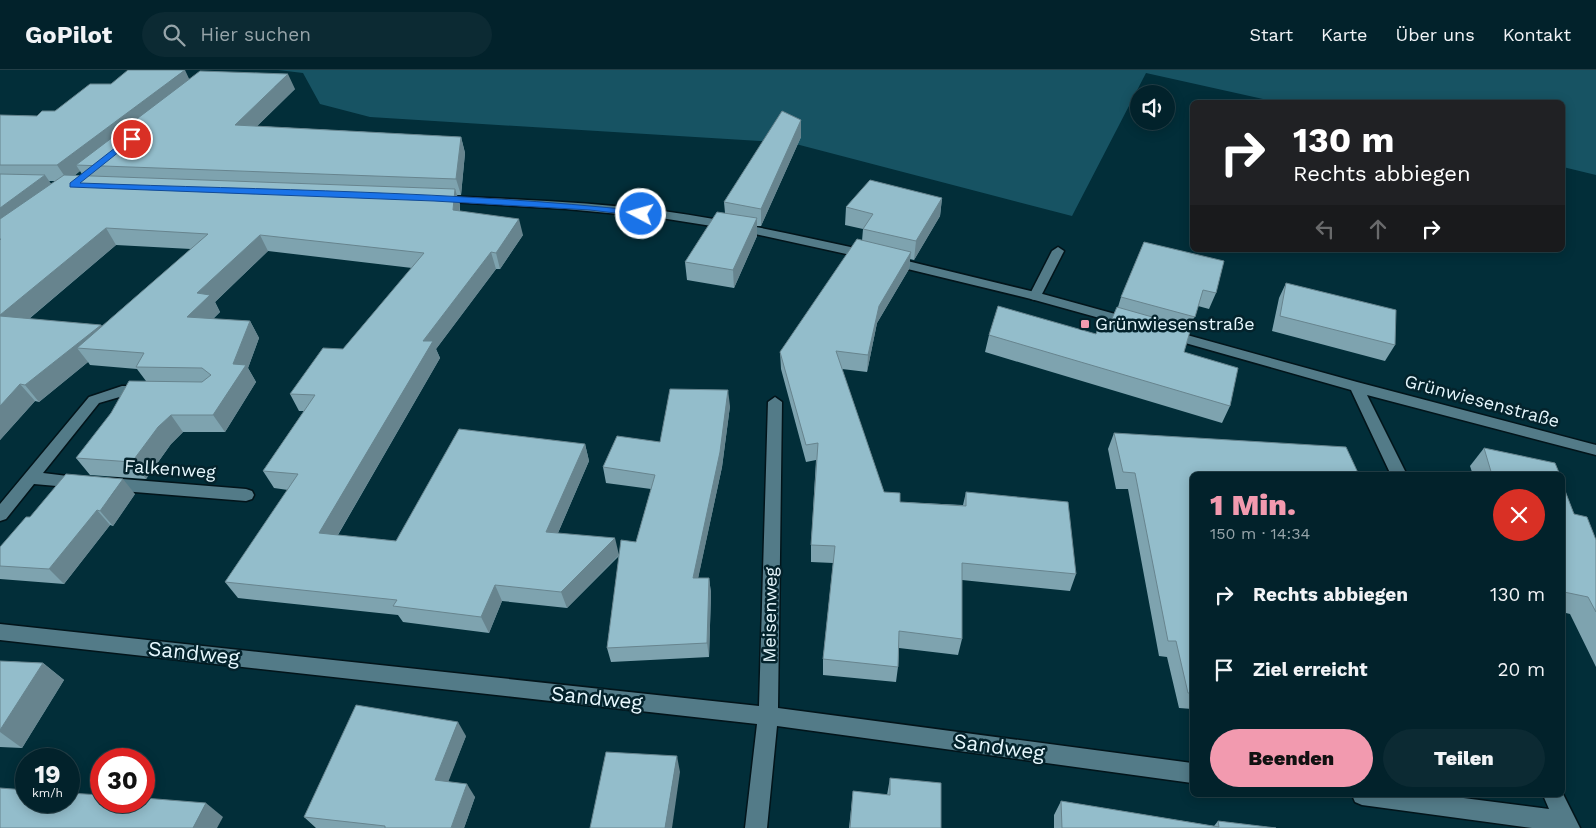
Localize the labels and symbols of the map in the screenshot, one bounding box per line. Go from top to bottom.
pin [111,118,153,160]
position arrow [614,187,666,239]
place label: Grünwiesenstraße [1095,313,1255,334]
marker: Grünwiesenstraße [1079,318,1091,330]
street label: Grünwiesenstraße [1402,370,1562,431]
street label: Falkenweg [124,455,217,482]
street label: Meisenweg [758,566,781,663]
street label: Sandweg [147,635,242,670]
street label: Sandweg [550,680,645,715]
street label: Sandweg [952,728,1047,765]
speed limit sign: 30 [90,748,155,813]

